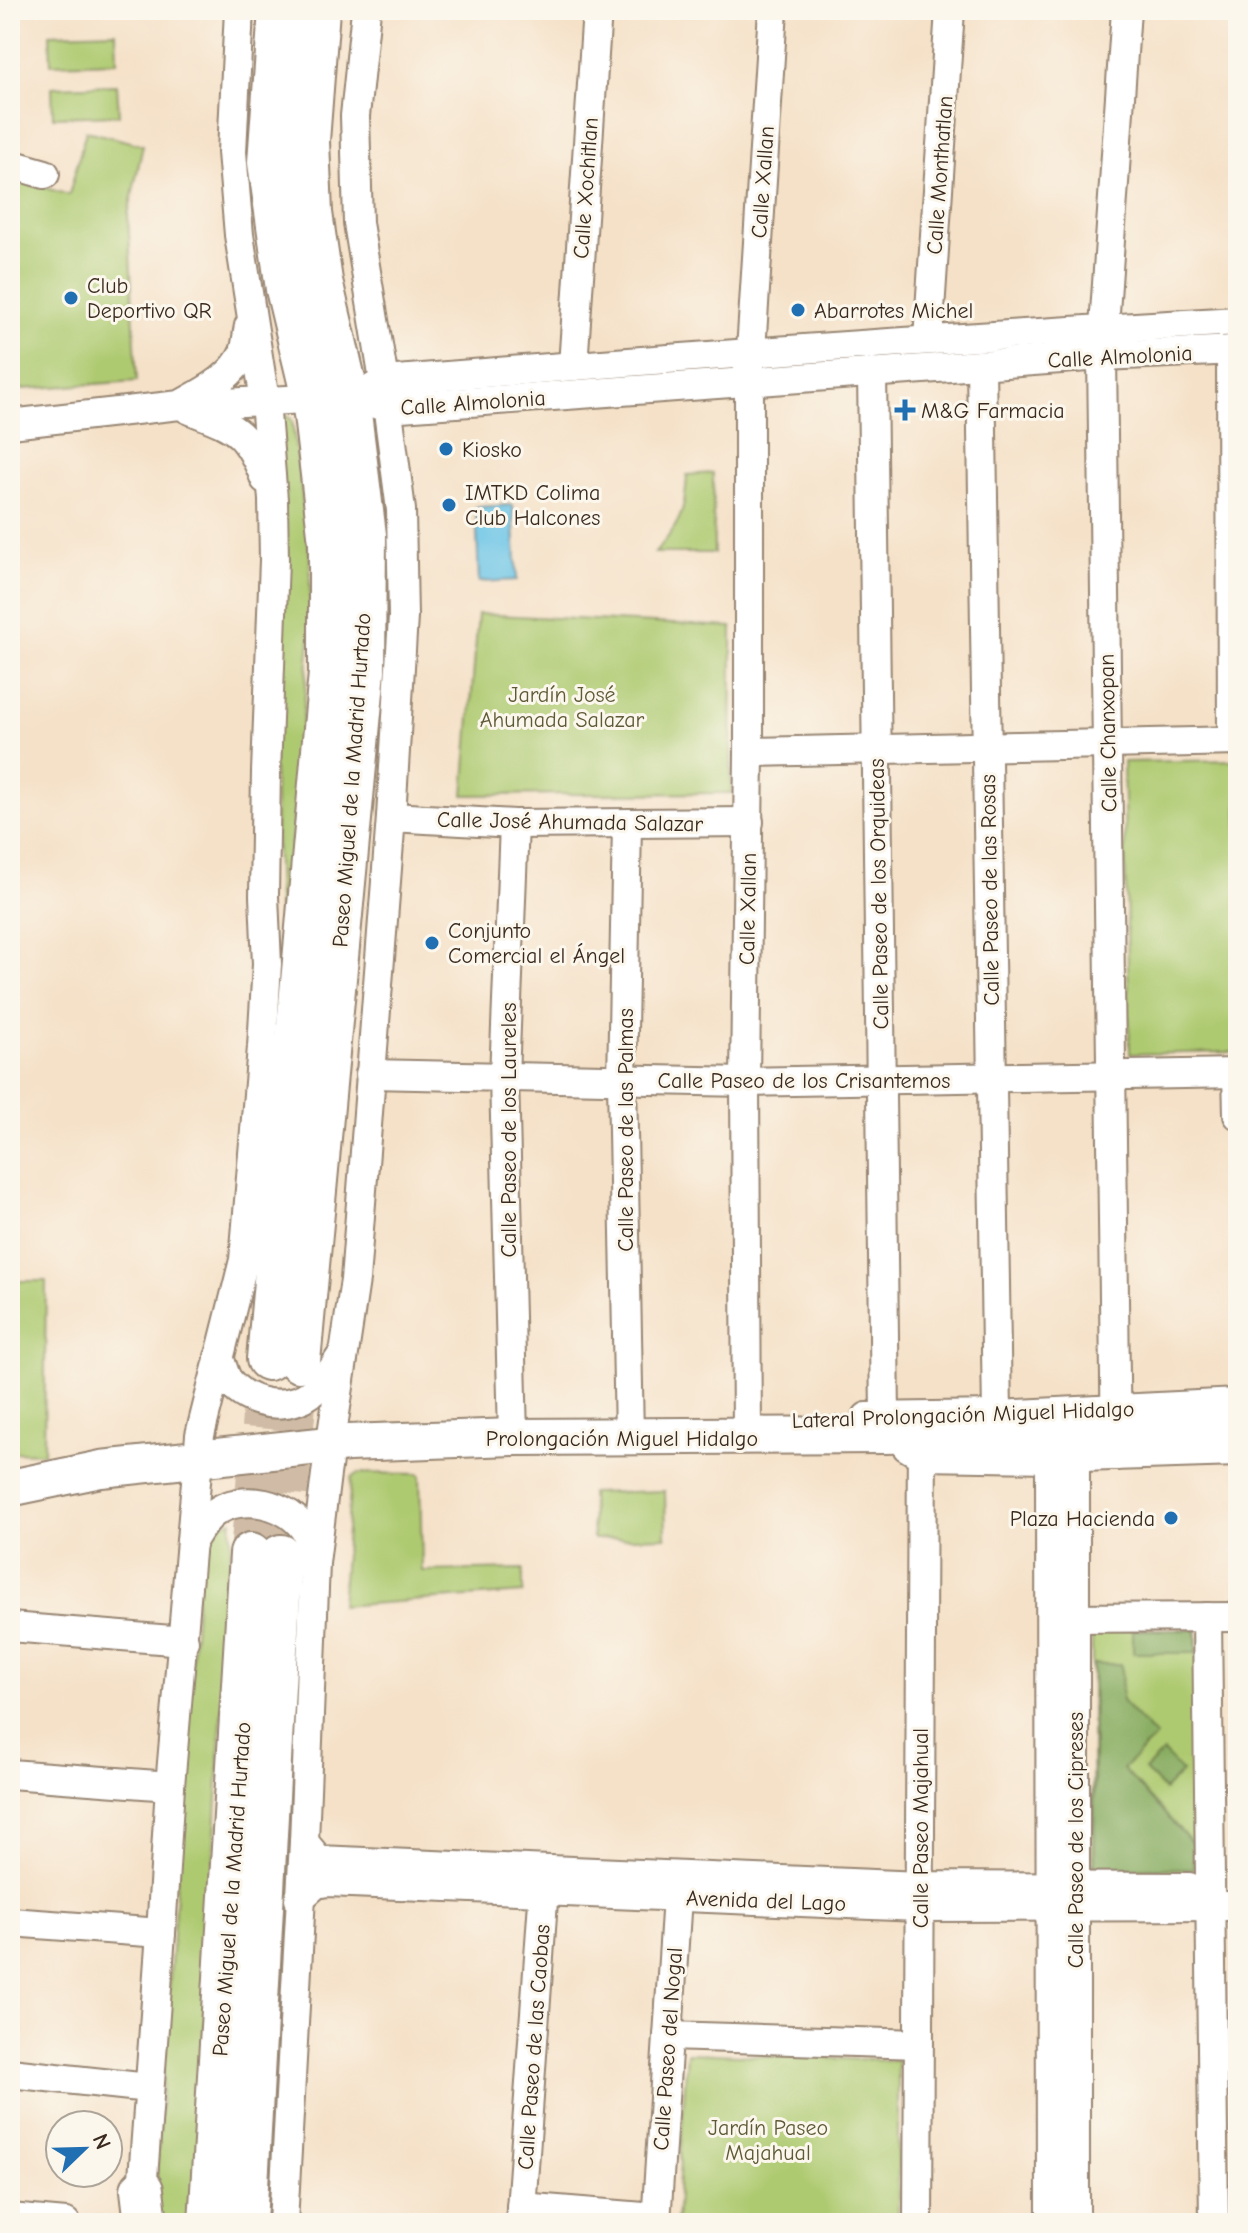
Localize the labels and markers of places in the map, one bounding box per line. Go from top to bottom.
place label: Club Deportivo QR [87,273,212,324]
marker: Club Deportivo QR [62,289,80,307]
place label: Abarrotes Michel [814,298,973,324]
marker: Abarrotes Michel [789,301,807,319]
place label: M&G Farmacia [921,398,1065,424]
marker: M&G Farmacia [896,401,914,419]
place label: Kiosko [462,437,522,463]
marker: Kiosko [437,440,455,458]
place label: IMTKD Colima Club Halcones [465,480,600,531]
marker: IMTKD Colima Club Halcones [440,496,458,514]
place label: Conjunto Comercial el Ángel [448,918,625,969]
marker: Conjunto Comercial el Ángel [423,934,441,952]
place label: Plaza Hacienda [1010,1506,1155,1532]
marker: Plaza Hacienda [1162,1509,1180,1527]

